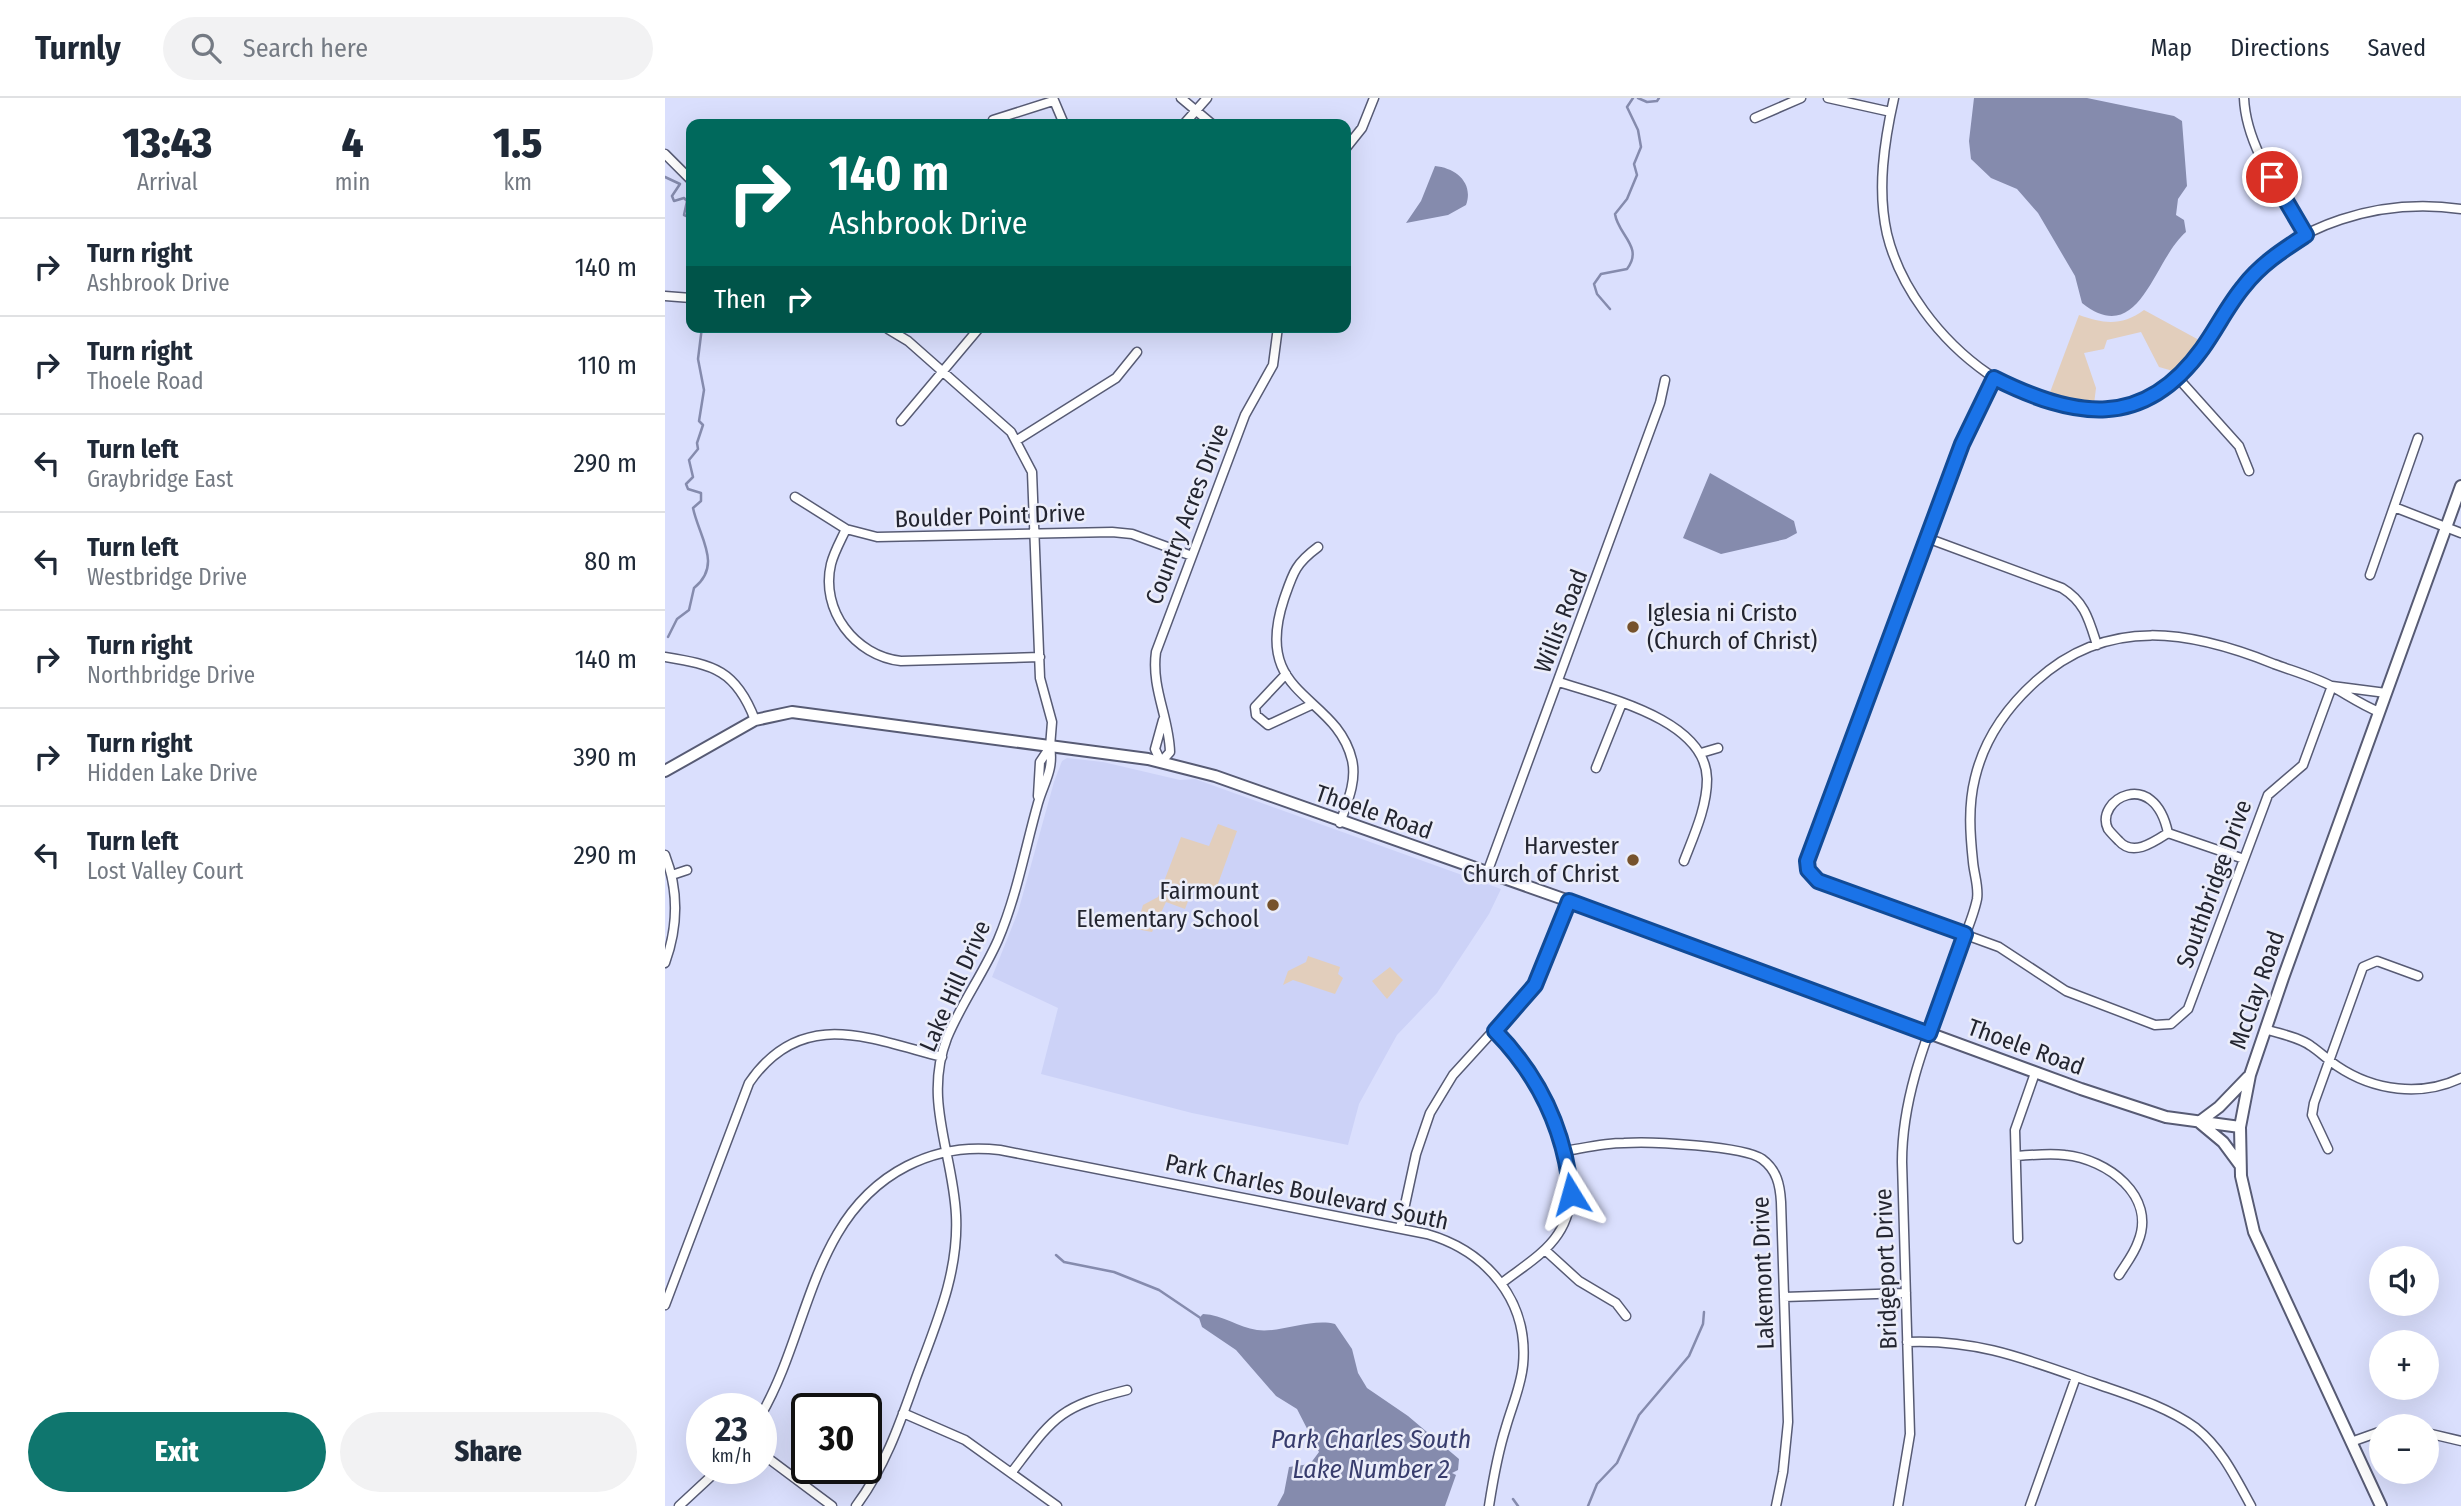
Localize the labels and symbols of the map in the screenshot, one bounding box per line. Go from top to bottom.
pin [2242,147,2302,207]
street label: Country Acres Drive [1140,420,1234,608]
street label: Boulder Point Drive [894,499,1086,533]
street label: Willis Road [1529,565,1593,677]
place label: Iglesia ni Cristo (Church of Christ) [1647,599,1817,655]
marker: Iglesia ni Cristo (Church of Christ) [1625,619,1641,635]
street label: Thoele Road [1312,779,1436,845]
street label: Southbridge Drive [2171,796,2257,972]
place label: Harvester Church of Christ [1463,832,1620,888]
marker: Harvester Church of Christ [1625,852,1641,868]
place label: Fairmount Elementary School [1076,877,1259,933]
marker: Fairmount Elementary School [1265,897,1281,913]
street label: Lake Hill Drive [914,916,996,1056]
street label: McClay Road [2224,927,2290,1053]
street label: Thoele Road [1964,1013,2088,1081]
street label: Park Charles Boulevard South [1163,1148,1451,1236]
position arrow [1534,1157,1608,1231]
street label: Bridgeport Drive [1869,1188,1903,1350]
street label: Lakemont Drive [1746,1196,1780,1350]
speed limit sign: 30 [791,1393,882,1484]
water label: Park Charles South Lake Number 2 [1271,1424,1471,1485]

